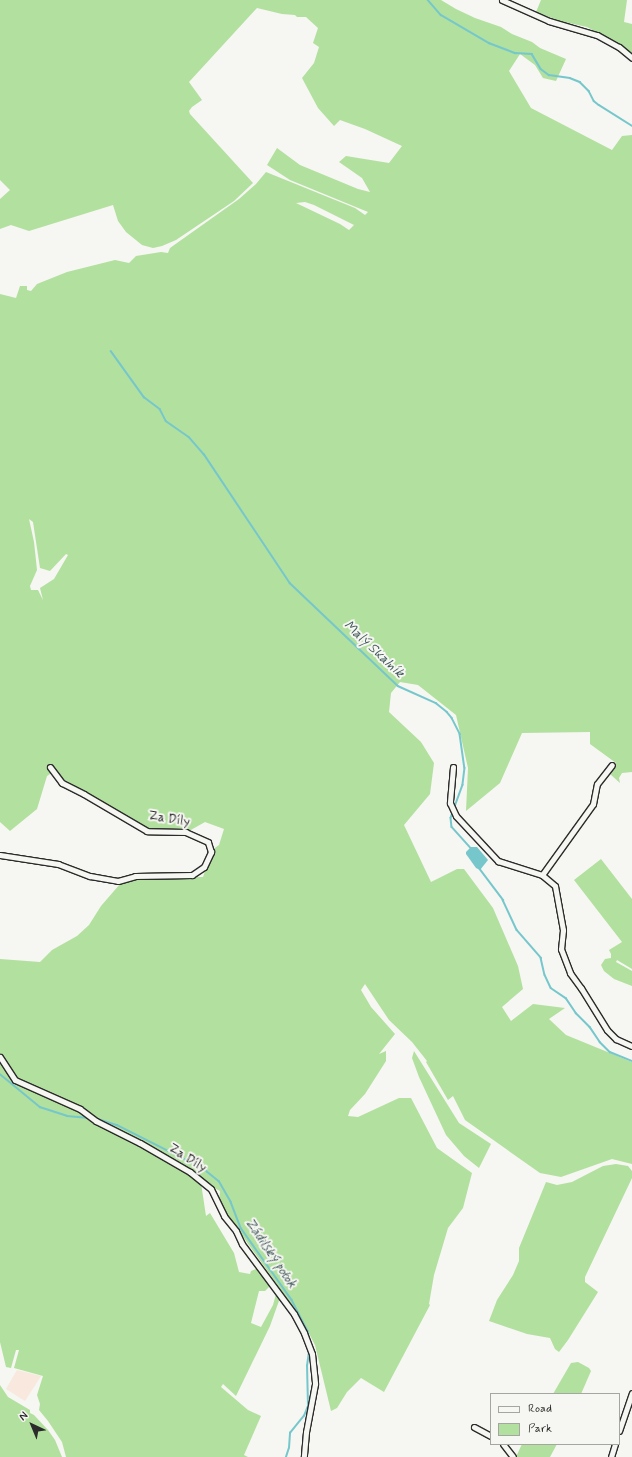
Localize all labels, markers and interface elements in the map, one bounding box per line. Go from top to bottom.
water label: Malý Skalník [340,617,408,681]
street label: Za Díly [147,809,191,831]
street label: Za Díly [165,1141,209,1177]
water label: Zádilský potok [241,1215,301,1291]
legend [490,1393,620,1445]
text: Road [528,1401,552,1417]
north arrow [12,1405,52,1445]
text: N [16,1409,31,1424]
text: Park [528,1421,552,1437]

